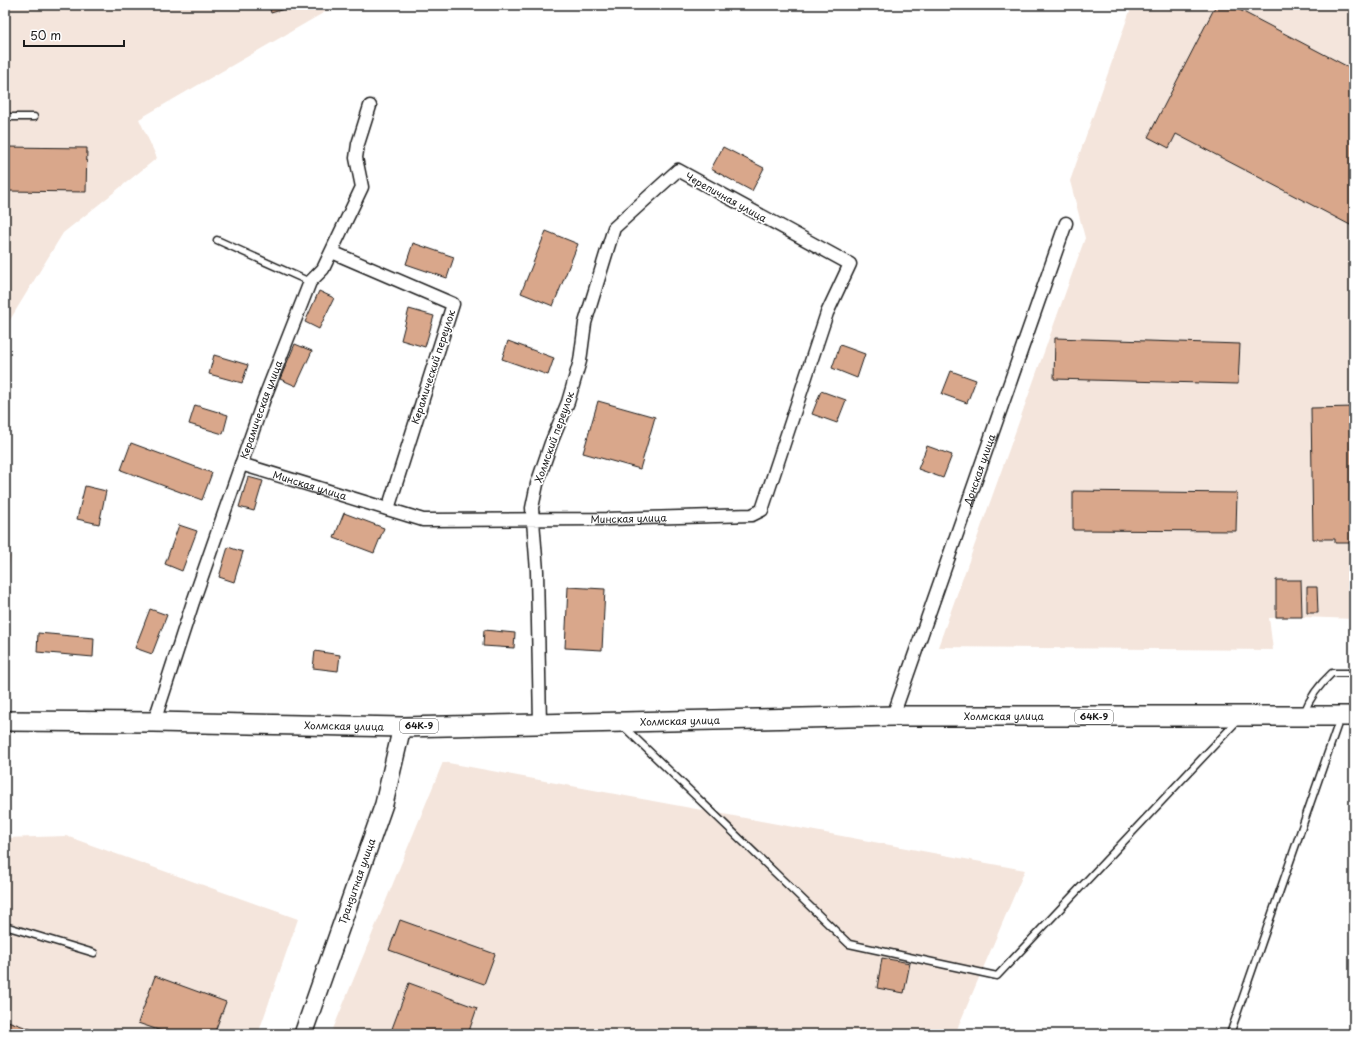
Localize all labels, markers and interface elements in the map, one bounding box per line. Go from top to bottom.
scale bar [24,22,124,48]
text: 50 m [30,26,61,44]
street label: Черепичная улица [683,168,770,226]
street label: Керамический переулок [407,308,459,426]
street label: Керамическая улица [236,357,286,461]
street label: Холмский переулок [530,389,578,485]
street label: Донская улица [959,431,999,508]
street label: Минская улица [271,466,349,503]
street label: Минская улица [590,509,668,526]
street label: Холмская улица [964,708,1045,723]
road number: 64К-9 [1075,710,1113,724]
street label: Холмская улица [640,712,721,729]
street label: Холмская улица [304,717,385,734]
road number: 64К-9 [400,719,438,733]
street label: Транзитная улица [334,835,379,926]

